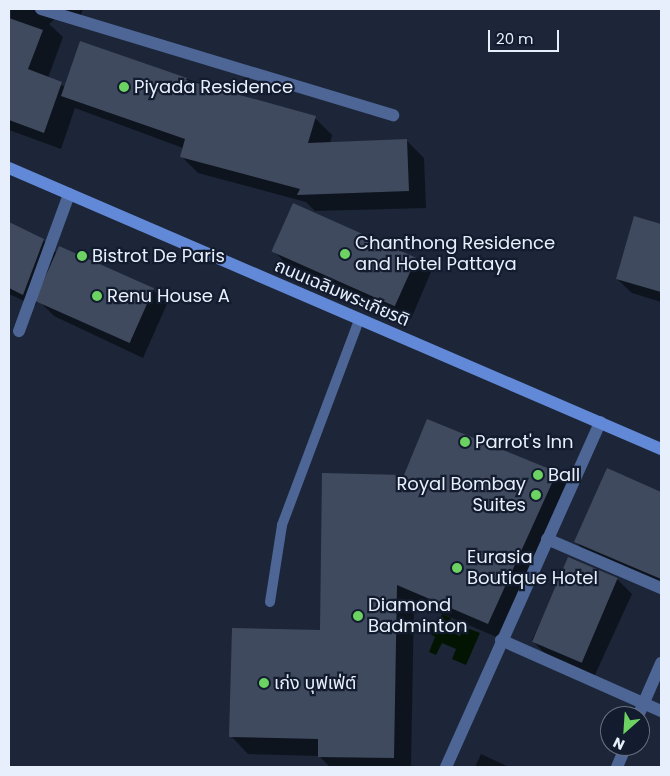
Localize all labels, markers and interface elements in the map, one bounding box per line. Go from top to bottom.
scale bar [490,20,561,52]
text: 20 m [496,28,534,49]
place label: Piyada Residence [134,76,293,98]
marker: Piyada Residence [118,81,130,93]
place label: Chanthong Residence and Hotel Pattaya [355,233,555,276]
place label: Bistrot De Paris [92,245,225,267]
marker: Chanthong Residence and Hotel Pattaya [339,248,351,260]
marker: Bistrot De Paris [76,250,88,262]
street label: ถนนเฉลิมพระเกียรติ [271,255,413,331]
place label: Renu House A [107,285,230,307]
marker: Renu House A [91,290,103,302]
place label: Parrot's Inn [475,431,574,453]
marker: Parrot's Inn [459,436,471,448]
place label: Ball [548,464,580,486]
marker: Ball [532,469,544,481]
place label: Royal Bombay Suites [396,474,526,516]
marker: Royal Bombay Suites [530,489,542,501]
place label: Eurasia Boutique Hotel [467,547,598,590]
marker: Eurasia Boutique Hotel [451,562,463,574]
place label: Diamond Badminton [368,595,467,638]
marker: Diamond Badminton [352,610,364,622]
place label: เก่ง บุฟเฟ่ต์ [274,672,356,694]
marker: เก่ง บุฟเฟ่ต์ [258,677,270,689]
north arrow [600,706,650,756]
text: N [610,732,628,755]

